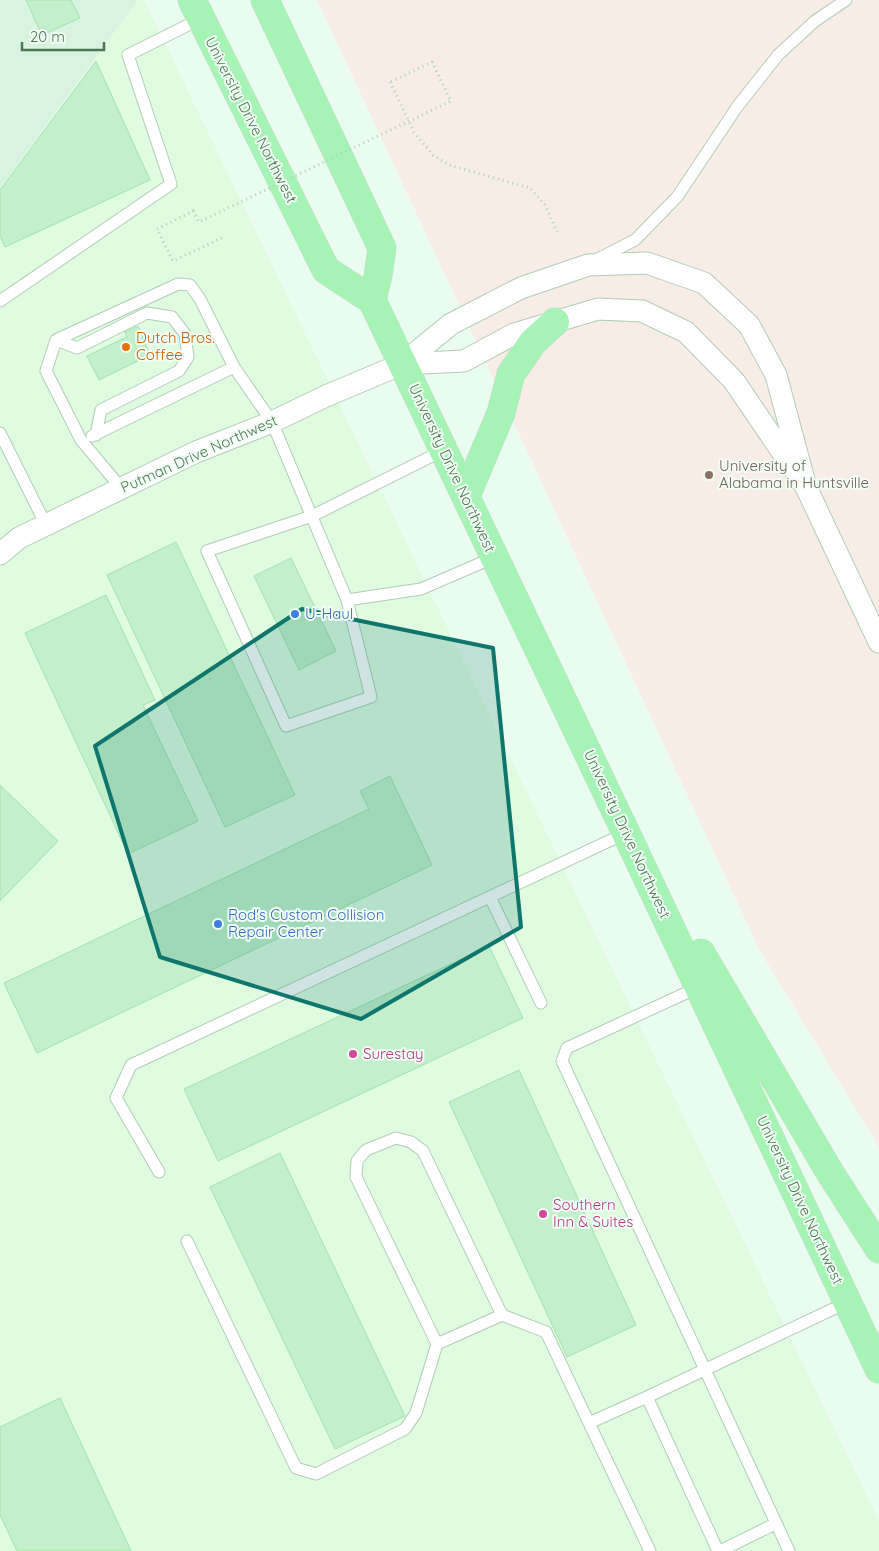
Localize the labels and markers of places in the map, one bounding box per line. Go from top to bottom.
place label: Dutch Bros. Coffee [136,328,215,364]
marker: Dutch Bros. Coffee [120,341,132,353]
place label: University of Alabama in Huntsville [719,456,869,492]
marker: University of Alabama in Huntsville [703,469,715,481]
place label: U-Haul [305,604,353,623]
marker: U-Haul [289,608,301,620]
place label: Rod's Custom Collision Repair Center [228,905,384,941]
marker: Rod's Custom Collision Repair Center [212,918,224,930]
place label: Surestay [363,1044,424,1063]
marker: Surestay [347,1048,359,1060]
place label: Southern Inn & Suites [553,1195,633,1231]
marker: Southern Inn & Suites [537,1208,549,1220]

